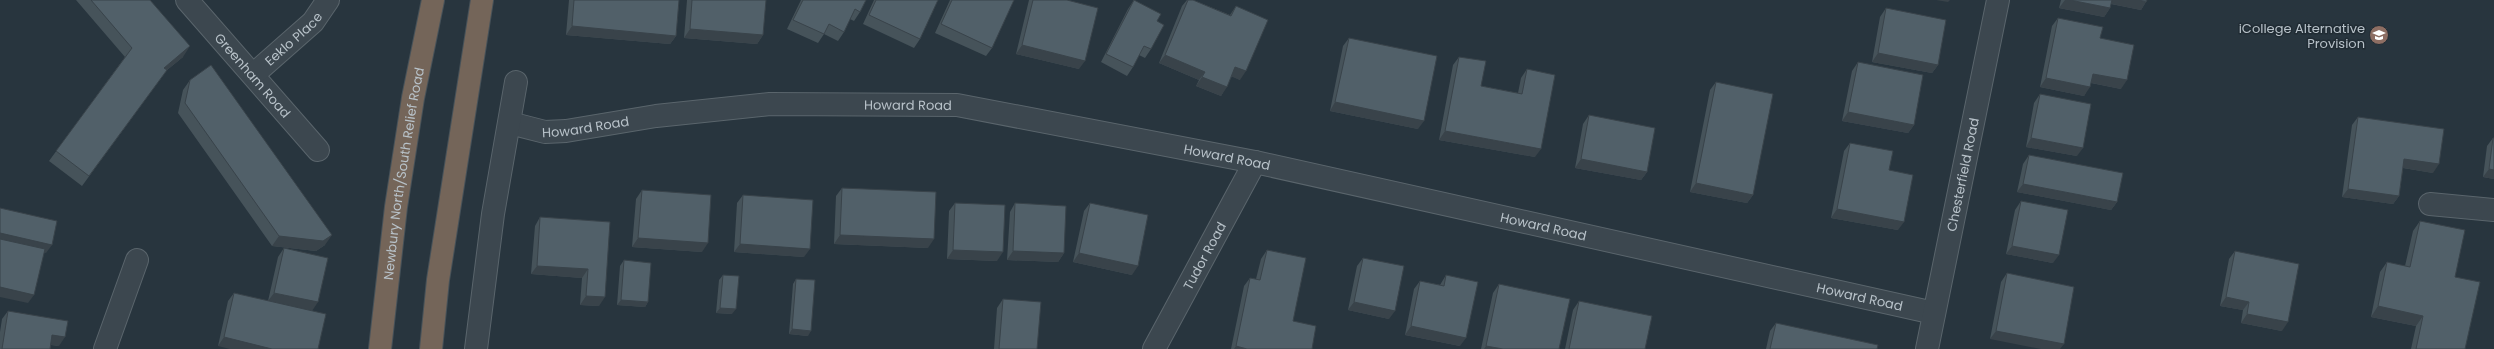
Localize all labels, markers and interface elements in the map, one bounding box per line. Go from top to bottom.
street label: Eeklo Place [260,8,327,70]
place label: iCollege Alternative Provision [2239,19,2365,53]
school or university icon: iCollege Alternative Provision [2368,24,2390,46]
street label: Greenham Road [210,29,295,122]
street label: Newbury North/South Relief Road [378,65,429,281]
street label: Howard Road [864,95,952,114]
street label: Howard Road [542,111,630,142]
street label: Chesterfield Road [1942,116,1983,233]
street label: Howard Road [1182,139,1272,175]
street label: Howard Road [1499,207,1588,245]
street label: Tudor Road [1178,218,1230,293]
street label: Howard Road [1815,278,1905,315]

